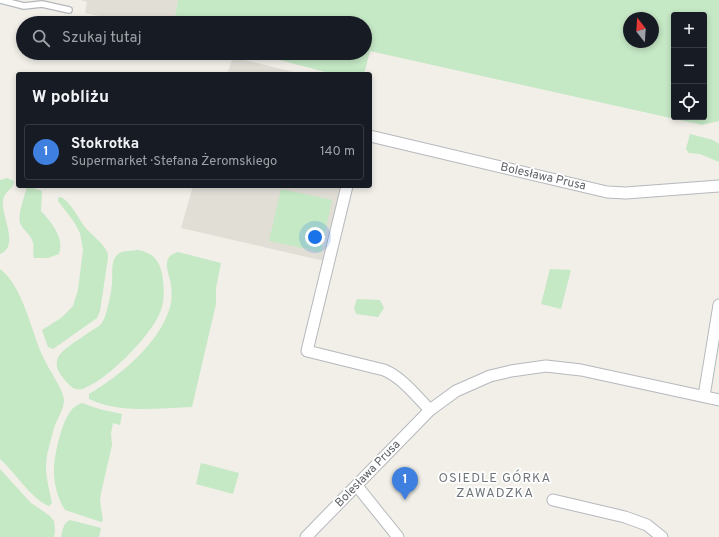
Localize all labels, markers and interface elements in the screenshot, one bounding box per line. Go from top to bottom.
north arrow [623,12,659,48]
map controls [671,12,707,120]
button: + [671,12,707,48]
search box [16,16,372,60]
icon: search [30,27,52,49]
text: Szukaj tutaj [62,29,142,48]
button: − [671,48,707,84]
button: locate [671,84,707,120]
text: W pobliżu [32,87,109,109]
text: Stokrotka [71,135,139,154]
text: 1 [43,144,49,160]
text: 140 m [320,144,355,160]
text: Supermarket · Stefana Żeromskiego [71,154,277,170]
street label: Bolesława Prusa [499,159,587,195]
your location [305,227,325,247]
street label: Bolesława Prusa [332,437,404,511]
pin: 1 [392,467,418,500]
district label: OSIEDLE GÓRKA ZAWADZKA [439,469,551,502]

